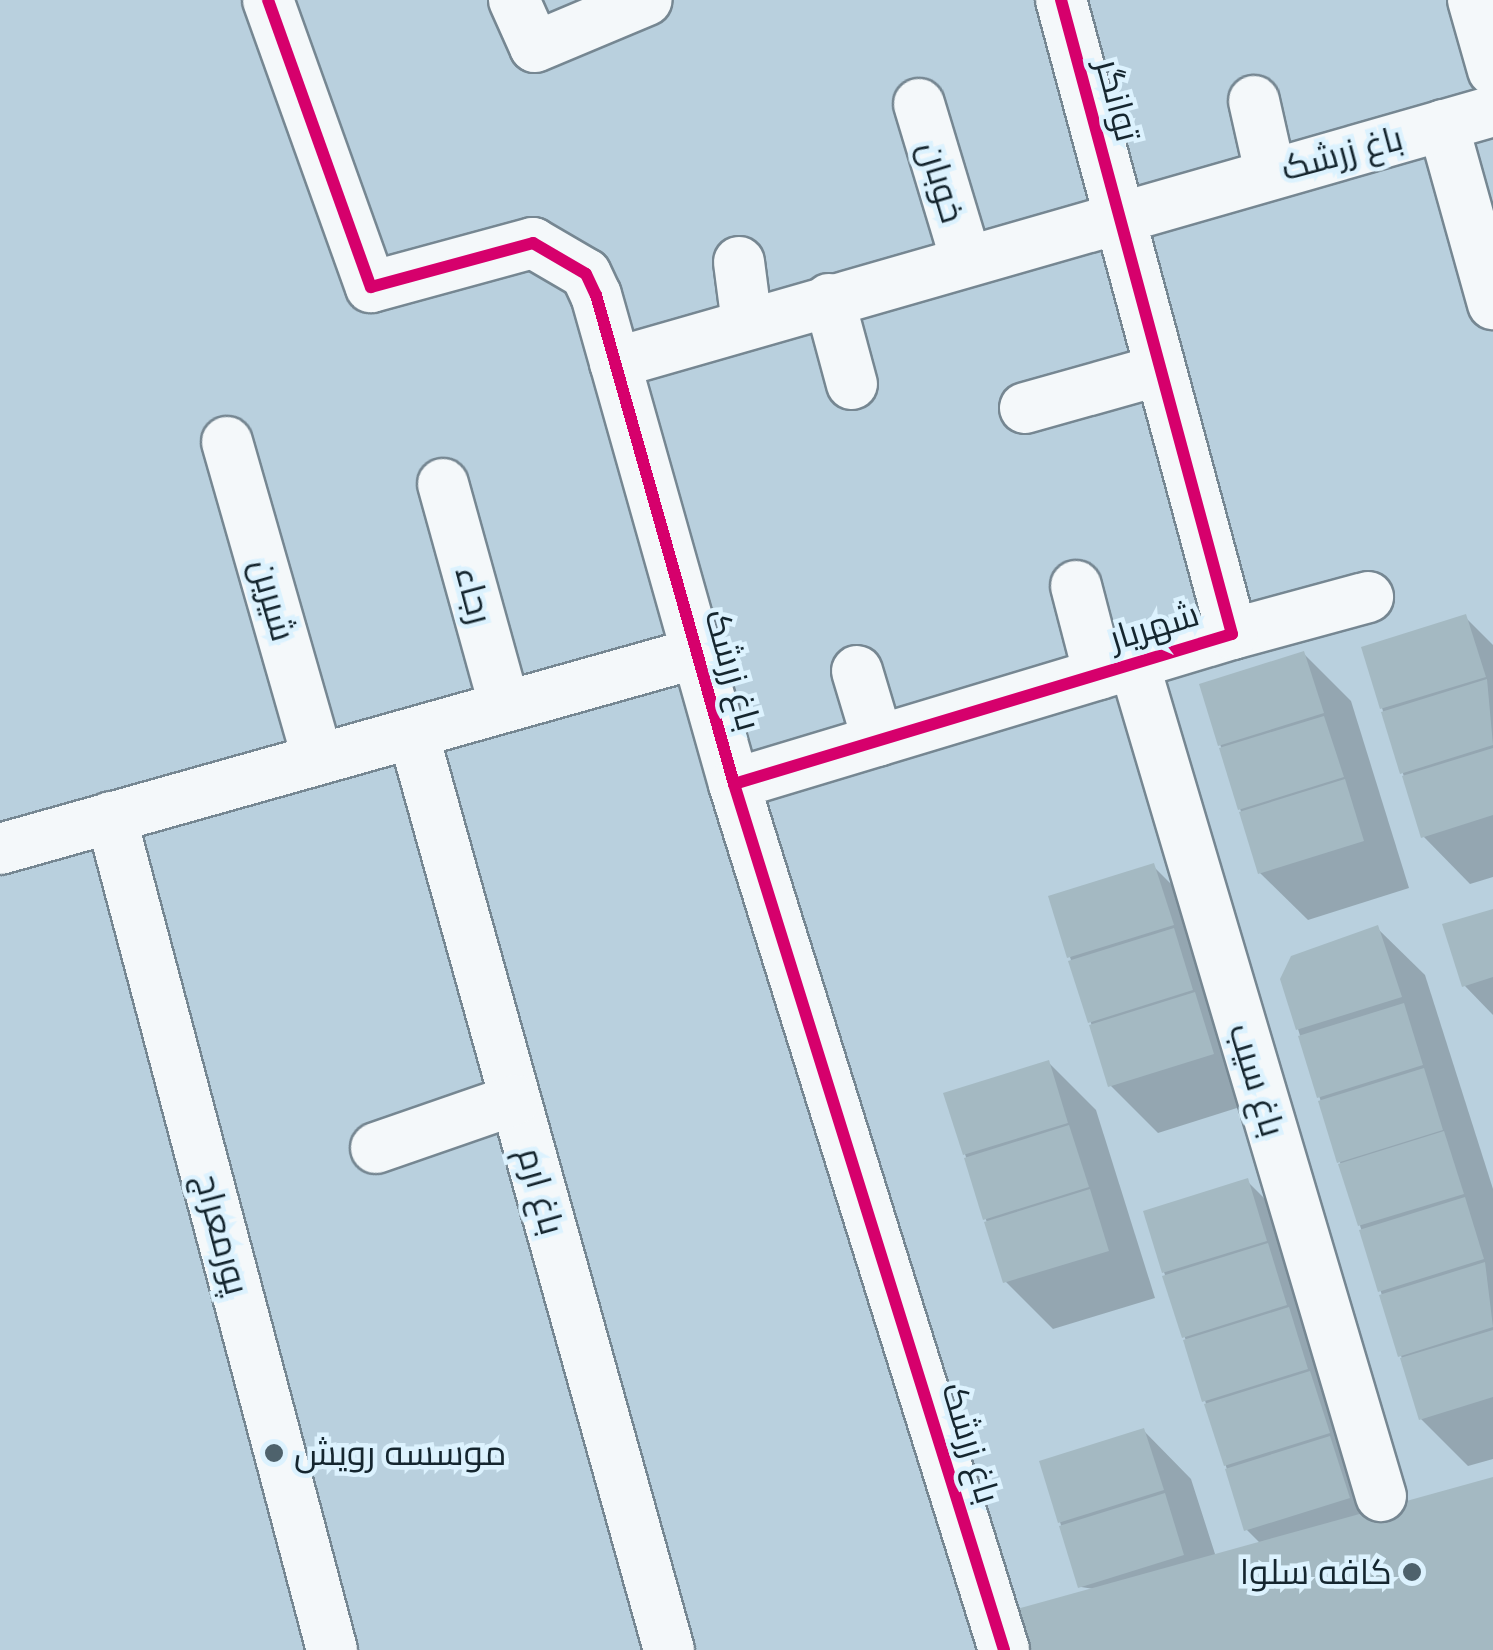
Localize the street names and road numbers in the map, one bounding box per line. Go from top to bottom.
street label: توانگر [1087,54,1149,146]
street label: باغ زرشک [1277,117,1407,189]
street label: خوبان [910,136,974,228]
street label: شیرین [241,554,305,646]
street label: رجاء [446,562,502,628]
street label: شهریار [1104,593,1204,659]
street label: باغ زرشک [696,605,770,735]
street label: باغ سیب [1220,1018,1294,1142]
street label: باغ ارم [509,1143,573,1239]
street label: پورمعراج [186,1169,258,1299]
street label: باغ زرشک [933,1378,1009,1508]

